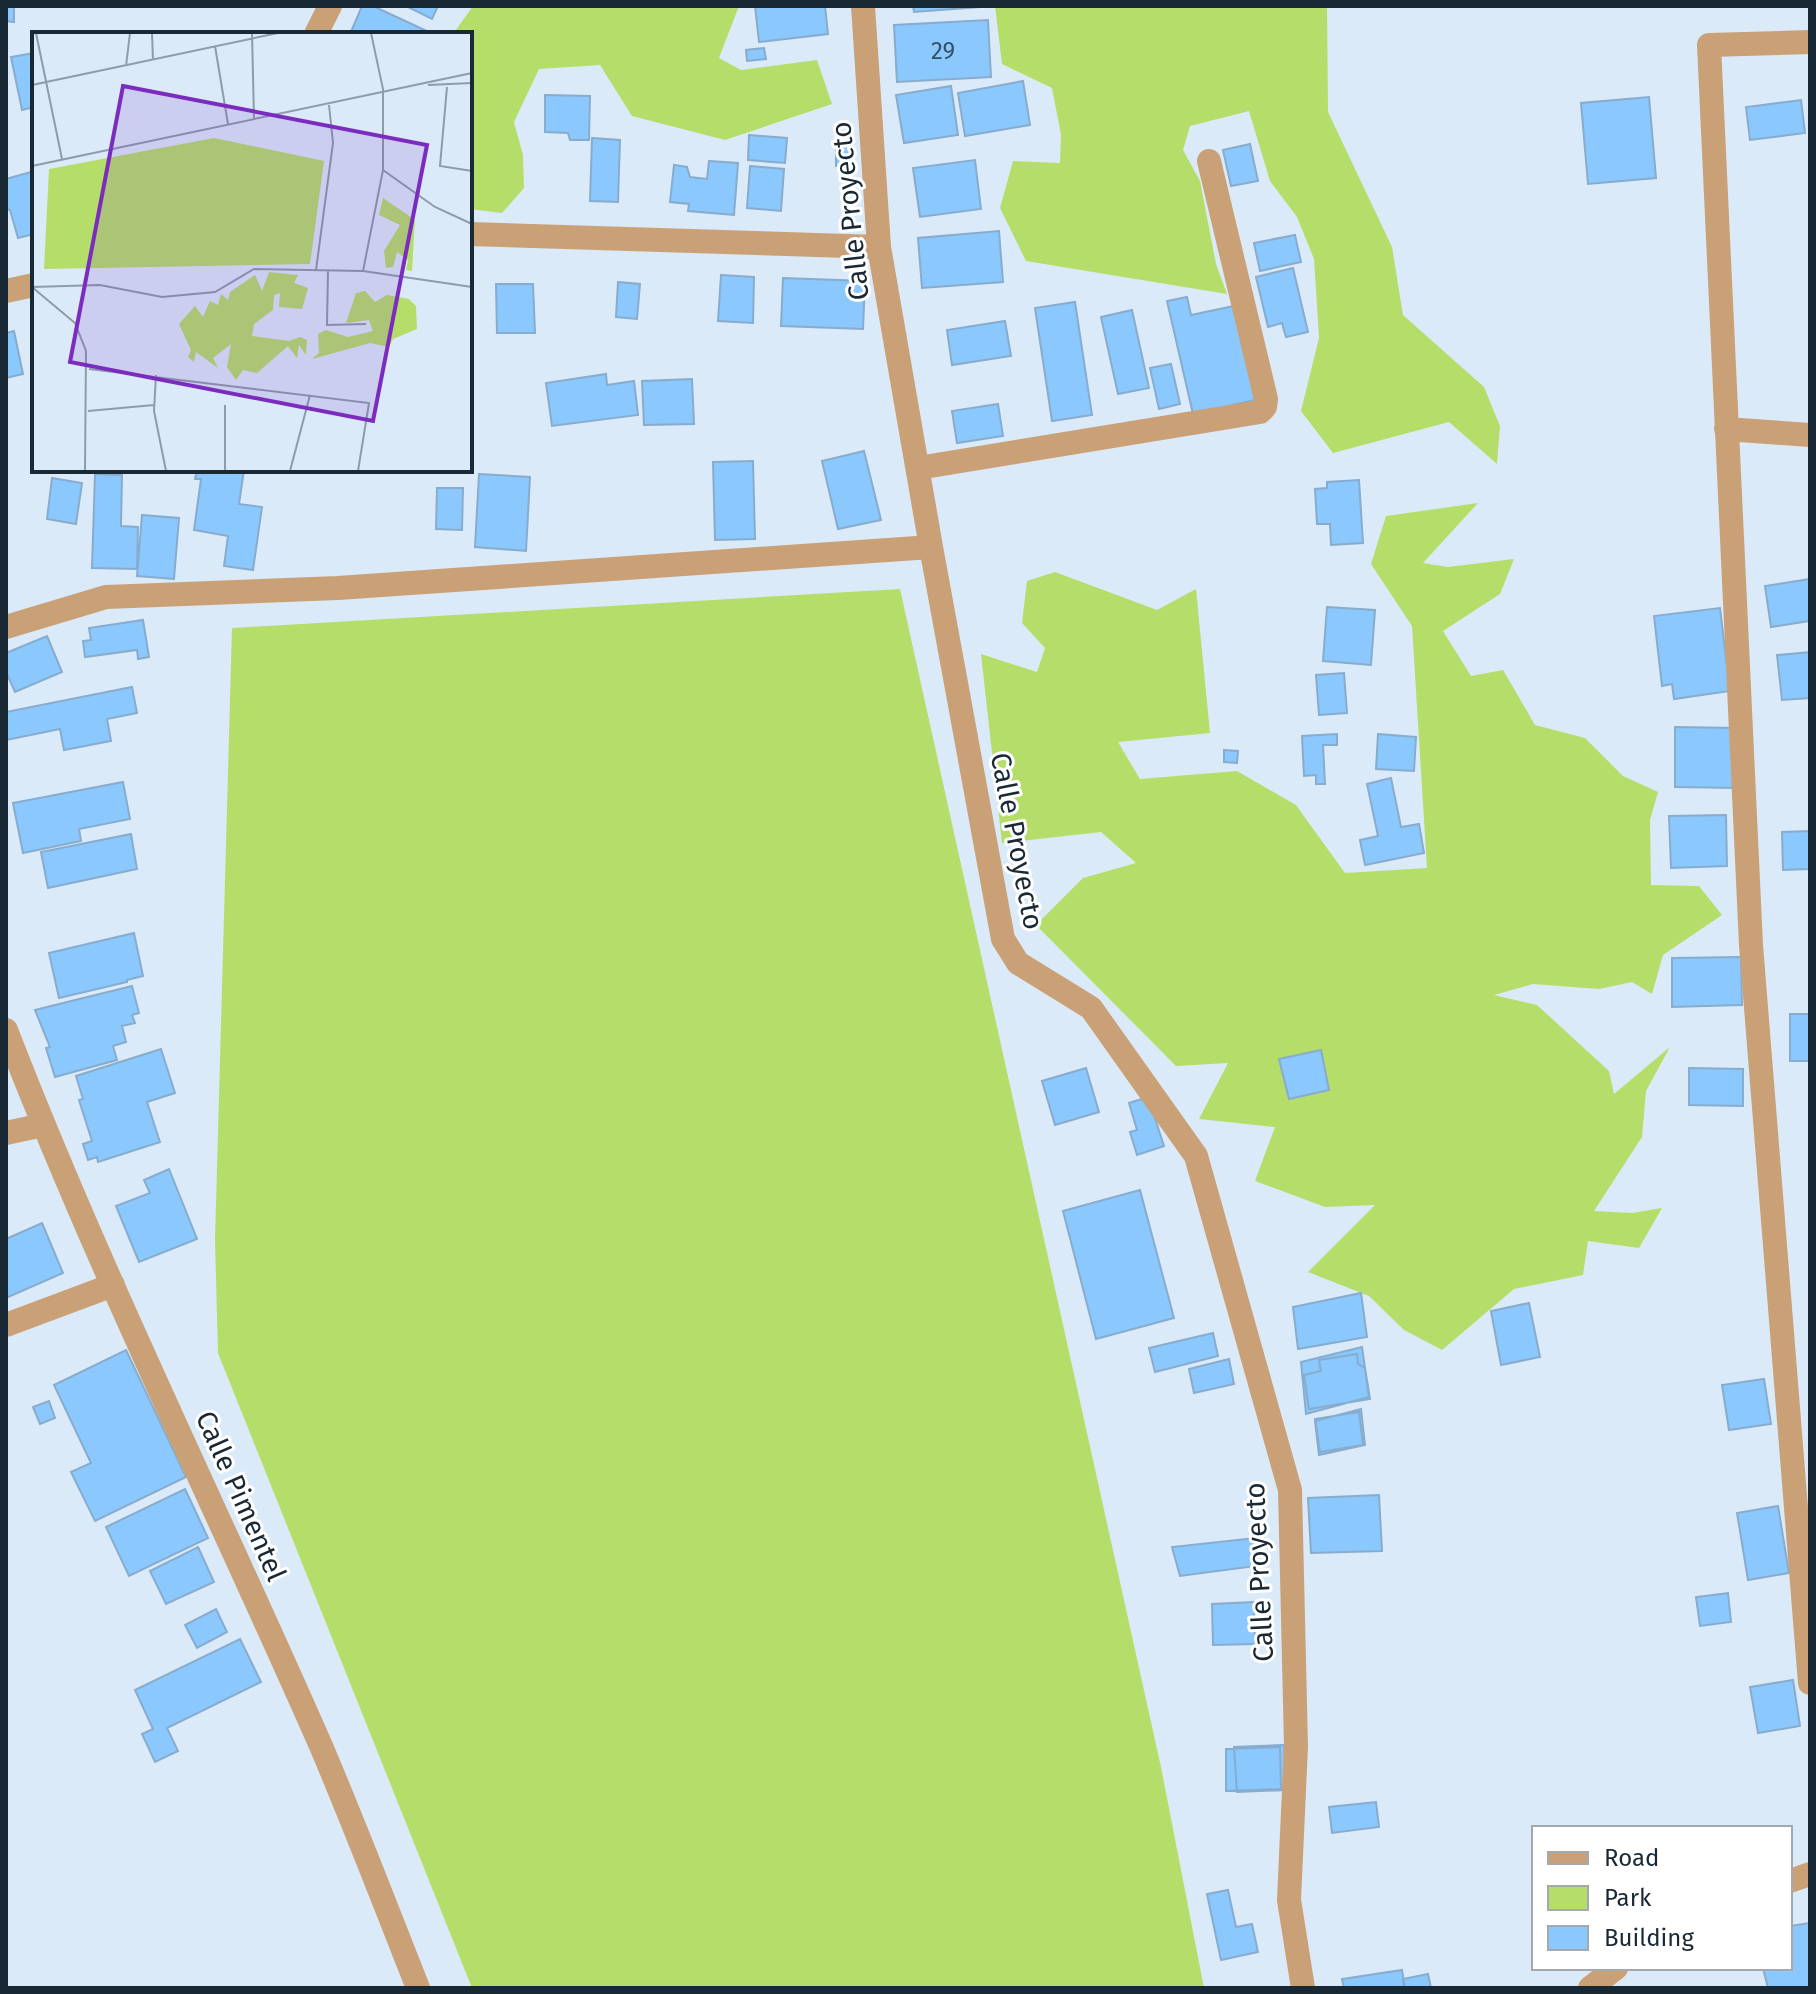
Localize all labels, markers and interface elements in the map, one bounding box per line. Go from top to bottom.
inset map [32,32,472,472]
house number: 29 [931,37,955,65]
street label: Calle Proyecto [824,120,876,302]
street label: Calle Proyecto [984,750,1050,932]
street label: Calle Pimentel [189,1406,293,1586]
street label: Calle Proyecto [1238,1481,1280,1663]
legend [1532,1826,1792,1970]
text: Road [1604,1844,1659,1872]
text: Park [1604,1884,1652,1912]
text: Building [1604,1924,1694,1952]

